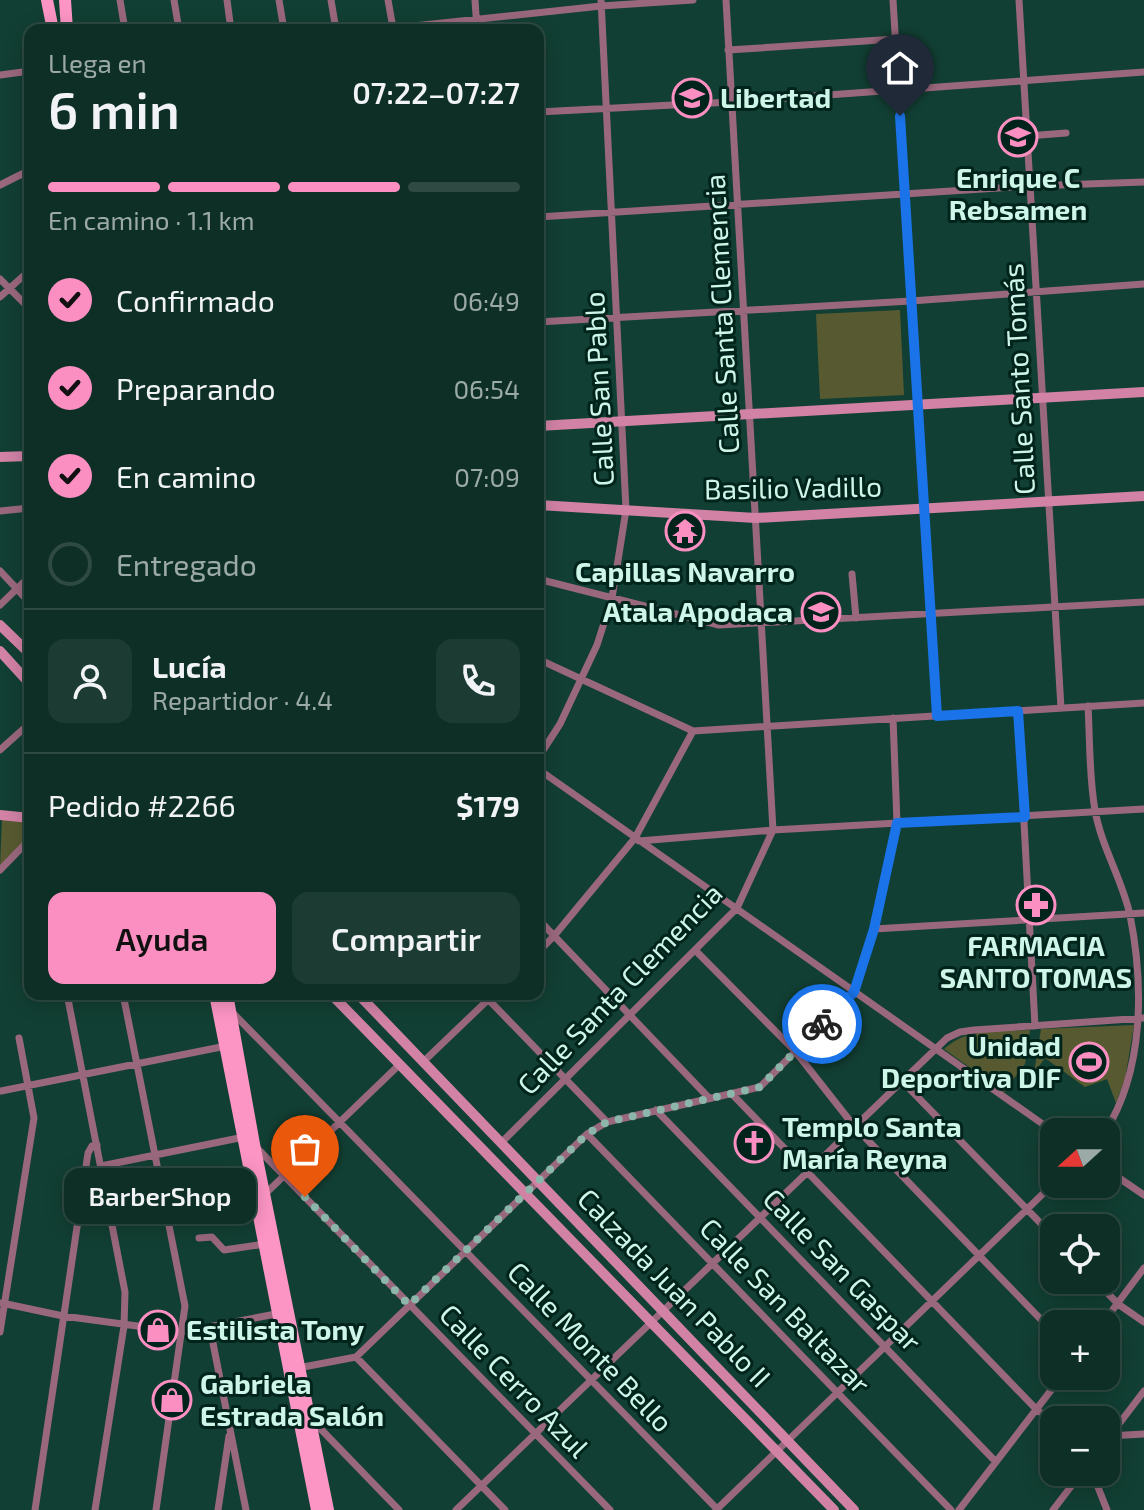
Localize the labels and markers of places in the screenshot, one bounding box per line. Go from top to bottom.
pin [866,34,934,116]
school or university icon: Libertad [671,77,713,119]
place label: Libertad [720,80,831,114]
school or university icon: Enrique C Rebsamen [997,116,1039,158]
place label: Enrique C Rebsamen [949,160,1087,226]
temple icon: Capillas Navarro [664,510,706,552]
place label: Capillas Navarro [575,554,795,588]
school or university icon: Atala Apodaca [800,591,842,633]
place label: Atala Apodaca [603,594,793,628]
pharmacy icon: FARMACIA SANTO TOMAS [1015,884,1057,926]
place label: FARMACIA SANTO TOMAS [940,928,1132,994]
place label: Unidad Deportiva DIF [881,1028,1061,1094]
sports icon: Unidad Deportiva DIF [1068,1041,1110,1083]
place label: Templo Santa María Reyna [782,1109,962,1175]
pin [271,1115,339,1197]
church icon: Templo Santa María Reyna [733,1122,775,1164]
callout: BarberShop [65,1169,257,1225]
shop icon: Estilista Tony [137,1309,179,1351]
place label: Estilista Tony [186,1312,364,1346]
place label: Gabriela Estrada Salón [200,1366,384,1432]
shop icon: Gabriela Estrada Salón [151,1379,193,1421]

